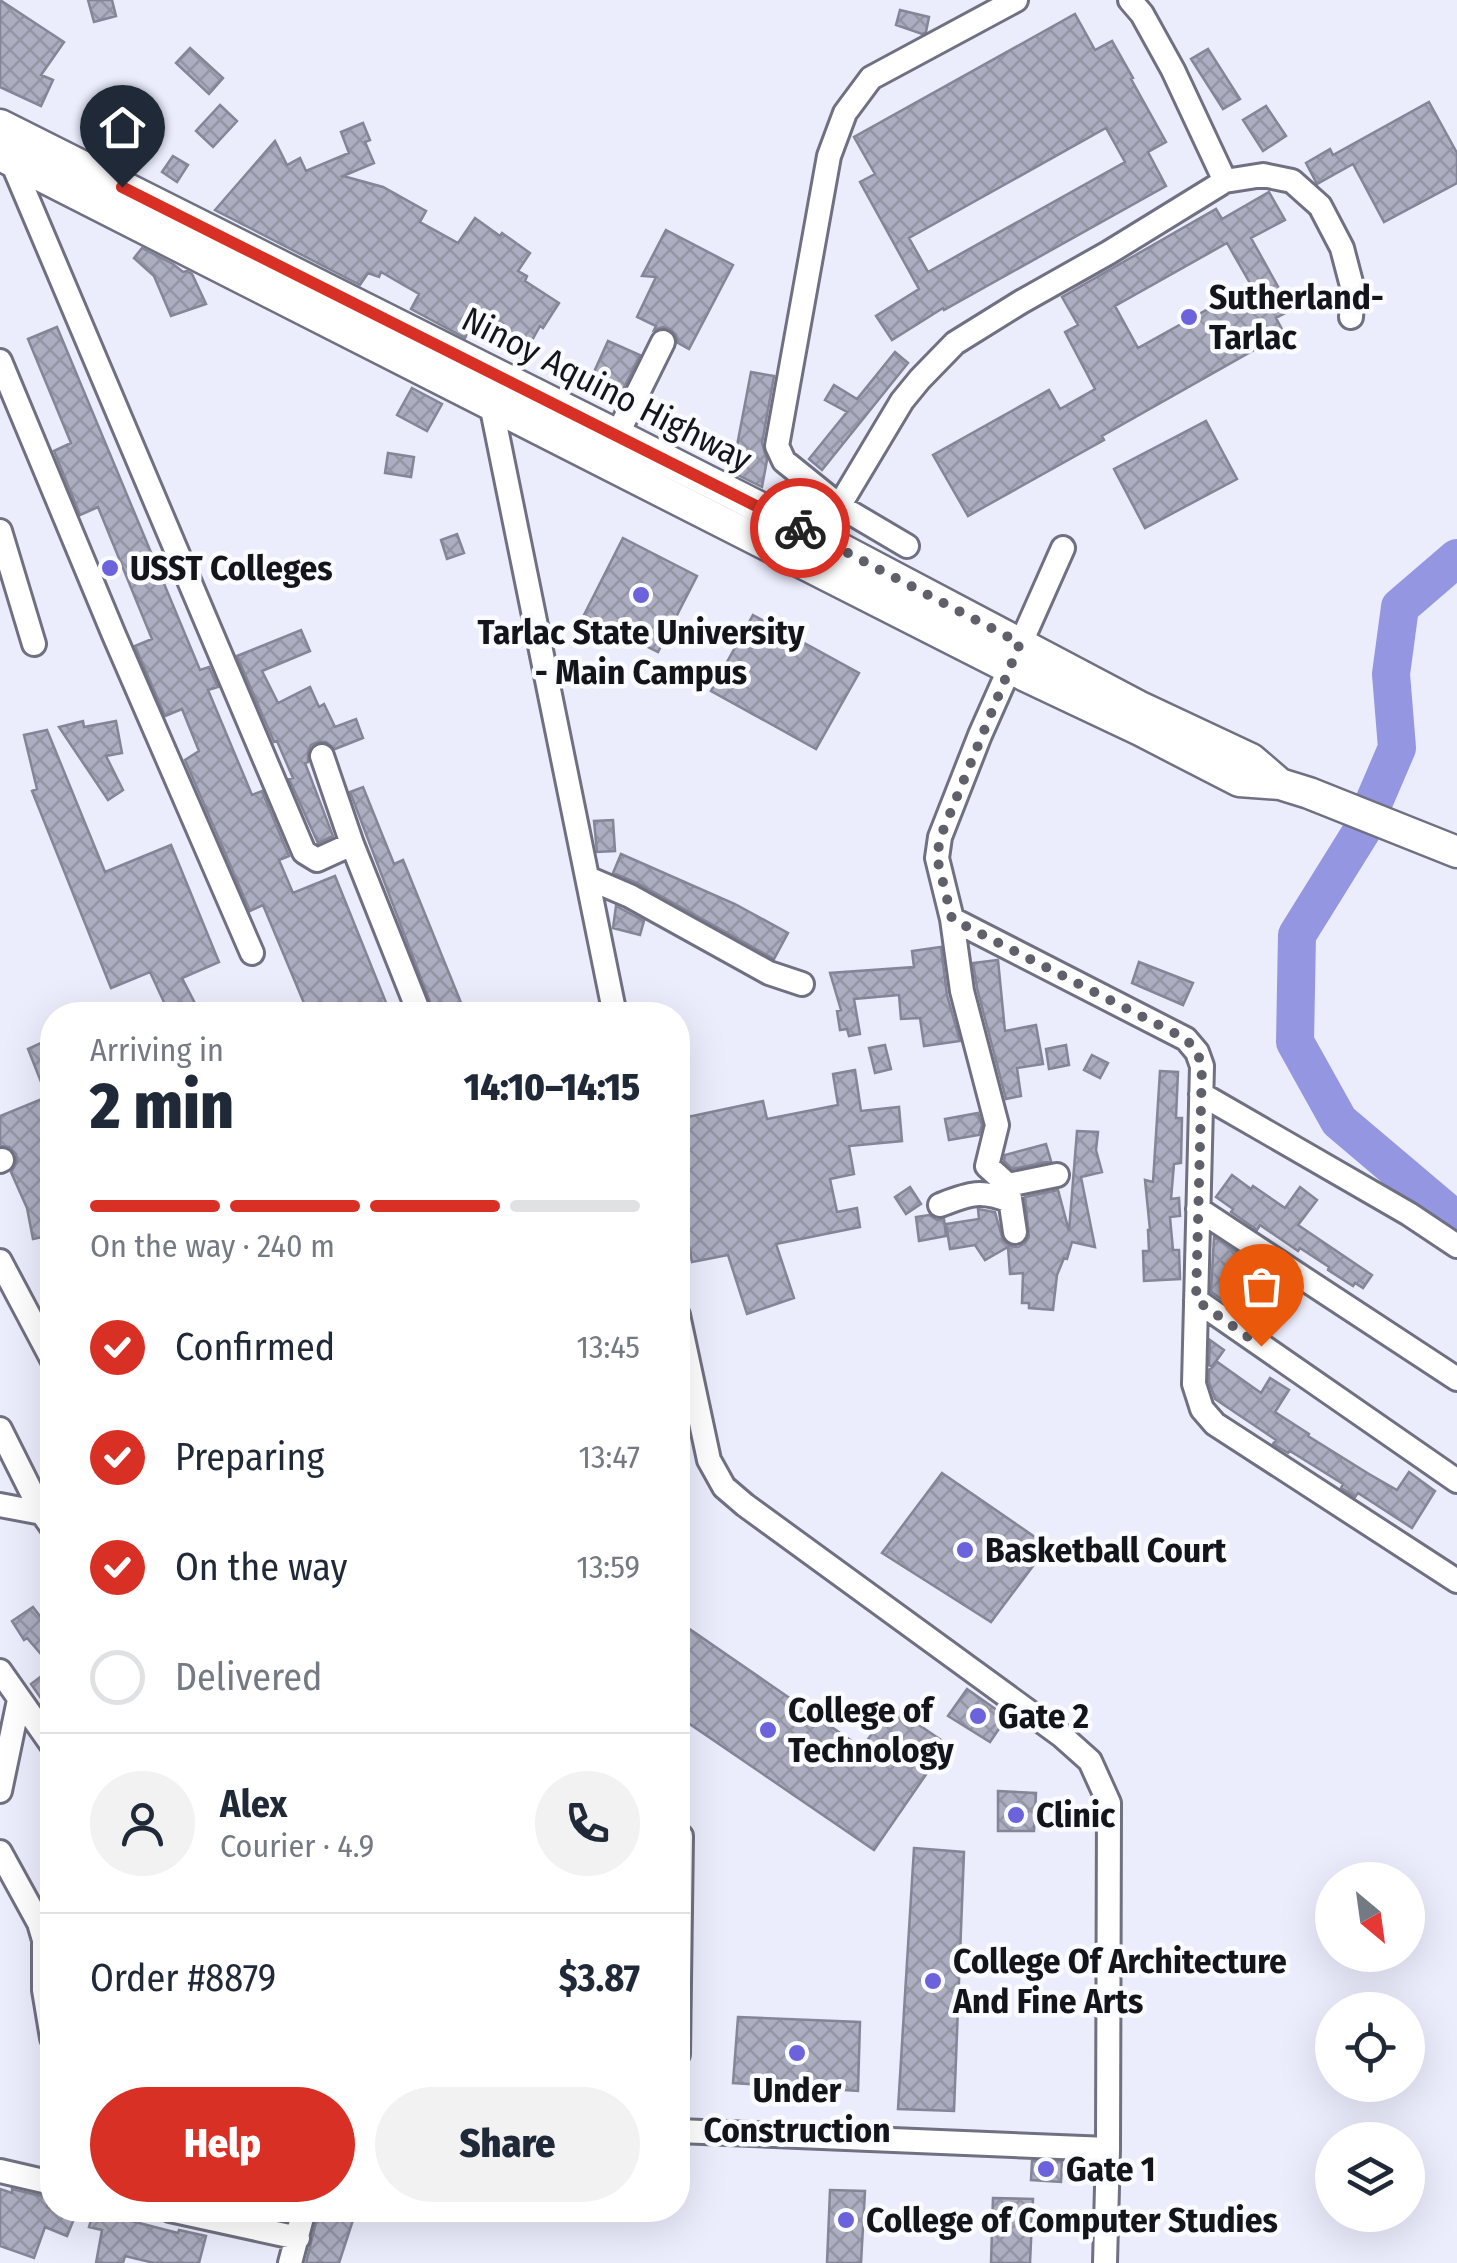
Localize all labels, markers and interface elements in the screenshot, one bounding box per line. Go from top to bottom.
pin [80,85,165,188]
icon: home [95,100,150,155]
place label: Sutherland- Tarlac [1209,276,1384,358]
street label: Ninoy Aquino Highway [455,298,759,480]
marker: Sutherland- Tarlac [1178,306,1200,328]
courier [750,478,850,578]
icon: bike [773,501,828,556]
place label: USST Colleges [130,547,333,589]
marker: USST Colleges [99,557,121,579]
marker: Tarlac State University - Main Campus [630,584,652,606]
place label: Tarlac State University - Main Campus [478,611,805,693]
text: Arriving in [90,1031,224,1069]
text: 14:10–14:15 [464,1064,640,1110]
text: 2 min [90,1067,234,1145]
text: On the way · 240 m [90,1227,335,1265]
pin [1219,1244,1304,1347]
icon: bag [1234,1259,1289,1314]
icon: check [90,1320,145,1375]
text: Confirmed [175,1324,335,1370]
text: 13:45 [577,1328,640,1366]
icon: check [90,1430,145,1485]
text: Preparing [175,1434,324,1480]
text: 13:47 [579,1438,640,1476]
place label: Basketball Court [985,1529,1227,1571]
marker: Basketball Court [954,1539,976,1561]
icon: check [90,1540,145,1595]
text: On the way [175,1544,347,1590]
text: 13:59 [576,1548,640,1586]
text: Delivered [175,1654,322,1700]
place label: College of Technology [788,1689,954,1771]
place label: Gate 2 [998,1695,1089,1737]
marker: Gate 2 [967,1705,989,1727]
marker: College of Technology [757,1719,779,1741]
button: person [90,1771,195,1876]
button: phone [535,1771,640,1876]
text: Alex [220,1781,287,1827]
place label: Clinic [1036,1794,1116,1836]
marker: Clinic [1005,1804,1027,1826]
text: Courier · 4.9 [220,1827,374,1865]
north arrow [1315,1862,1425,1972]
map controls [1315,1862,1425,2232]
place label: College Of Architecture And Fine Arts [952,1940,1287,2022]
text: Order #8879 [90,1955,276,2001]
text: $3.87 [559,1955,640,2001]
marker: College Of Architecture And Fine Arts [922,1970,944,1992]
button: locate [1315,1992,1425,2102]
marker: Under Construction [786,2042,808,2064]
place label: Under Construction [704,2069,890,2151]
button: Help [90,2087,355,2202]
button: Share [375,2087,640,2202]
button: layers [1315,2122,1425,2232]
place label: Gate 1 [1066,2148,1156,2190]
marker: Gate 1 [1035,2158,1057,2180]
place label: College of Computer Studies [866,2199,1278,2241]
marker: College of Computer Studies [835,2209,857,2231]

